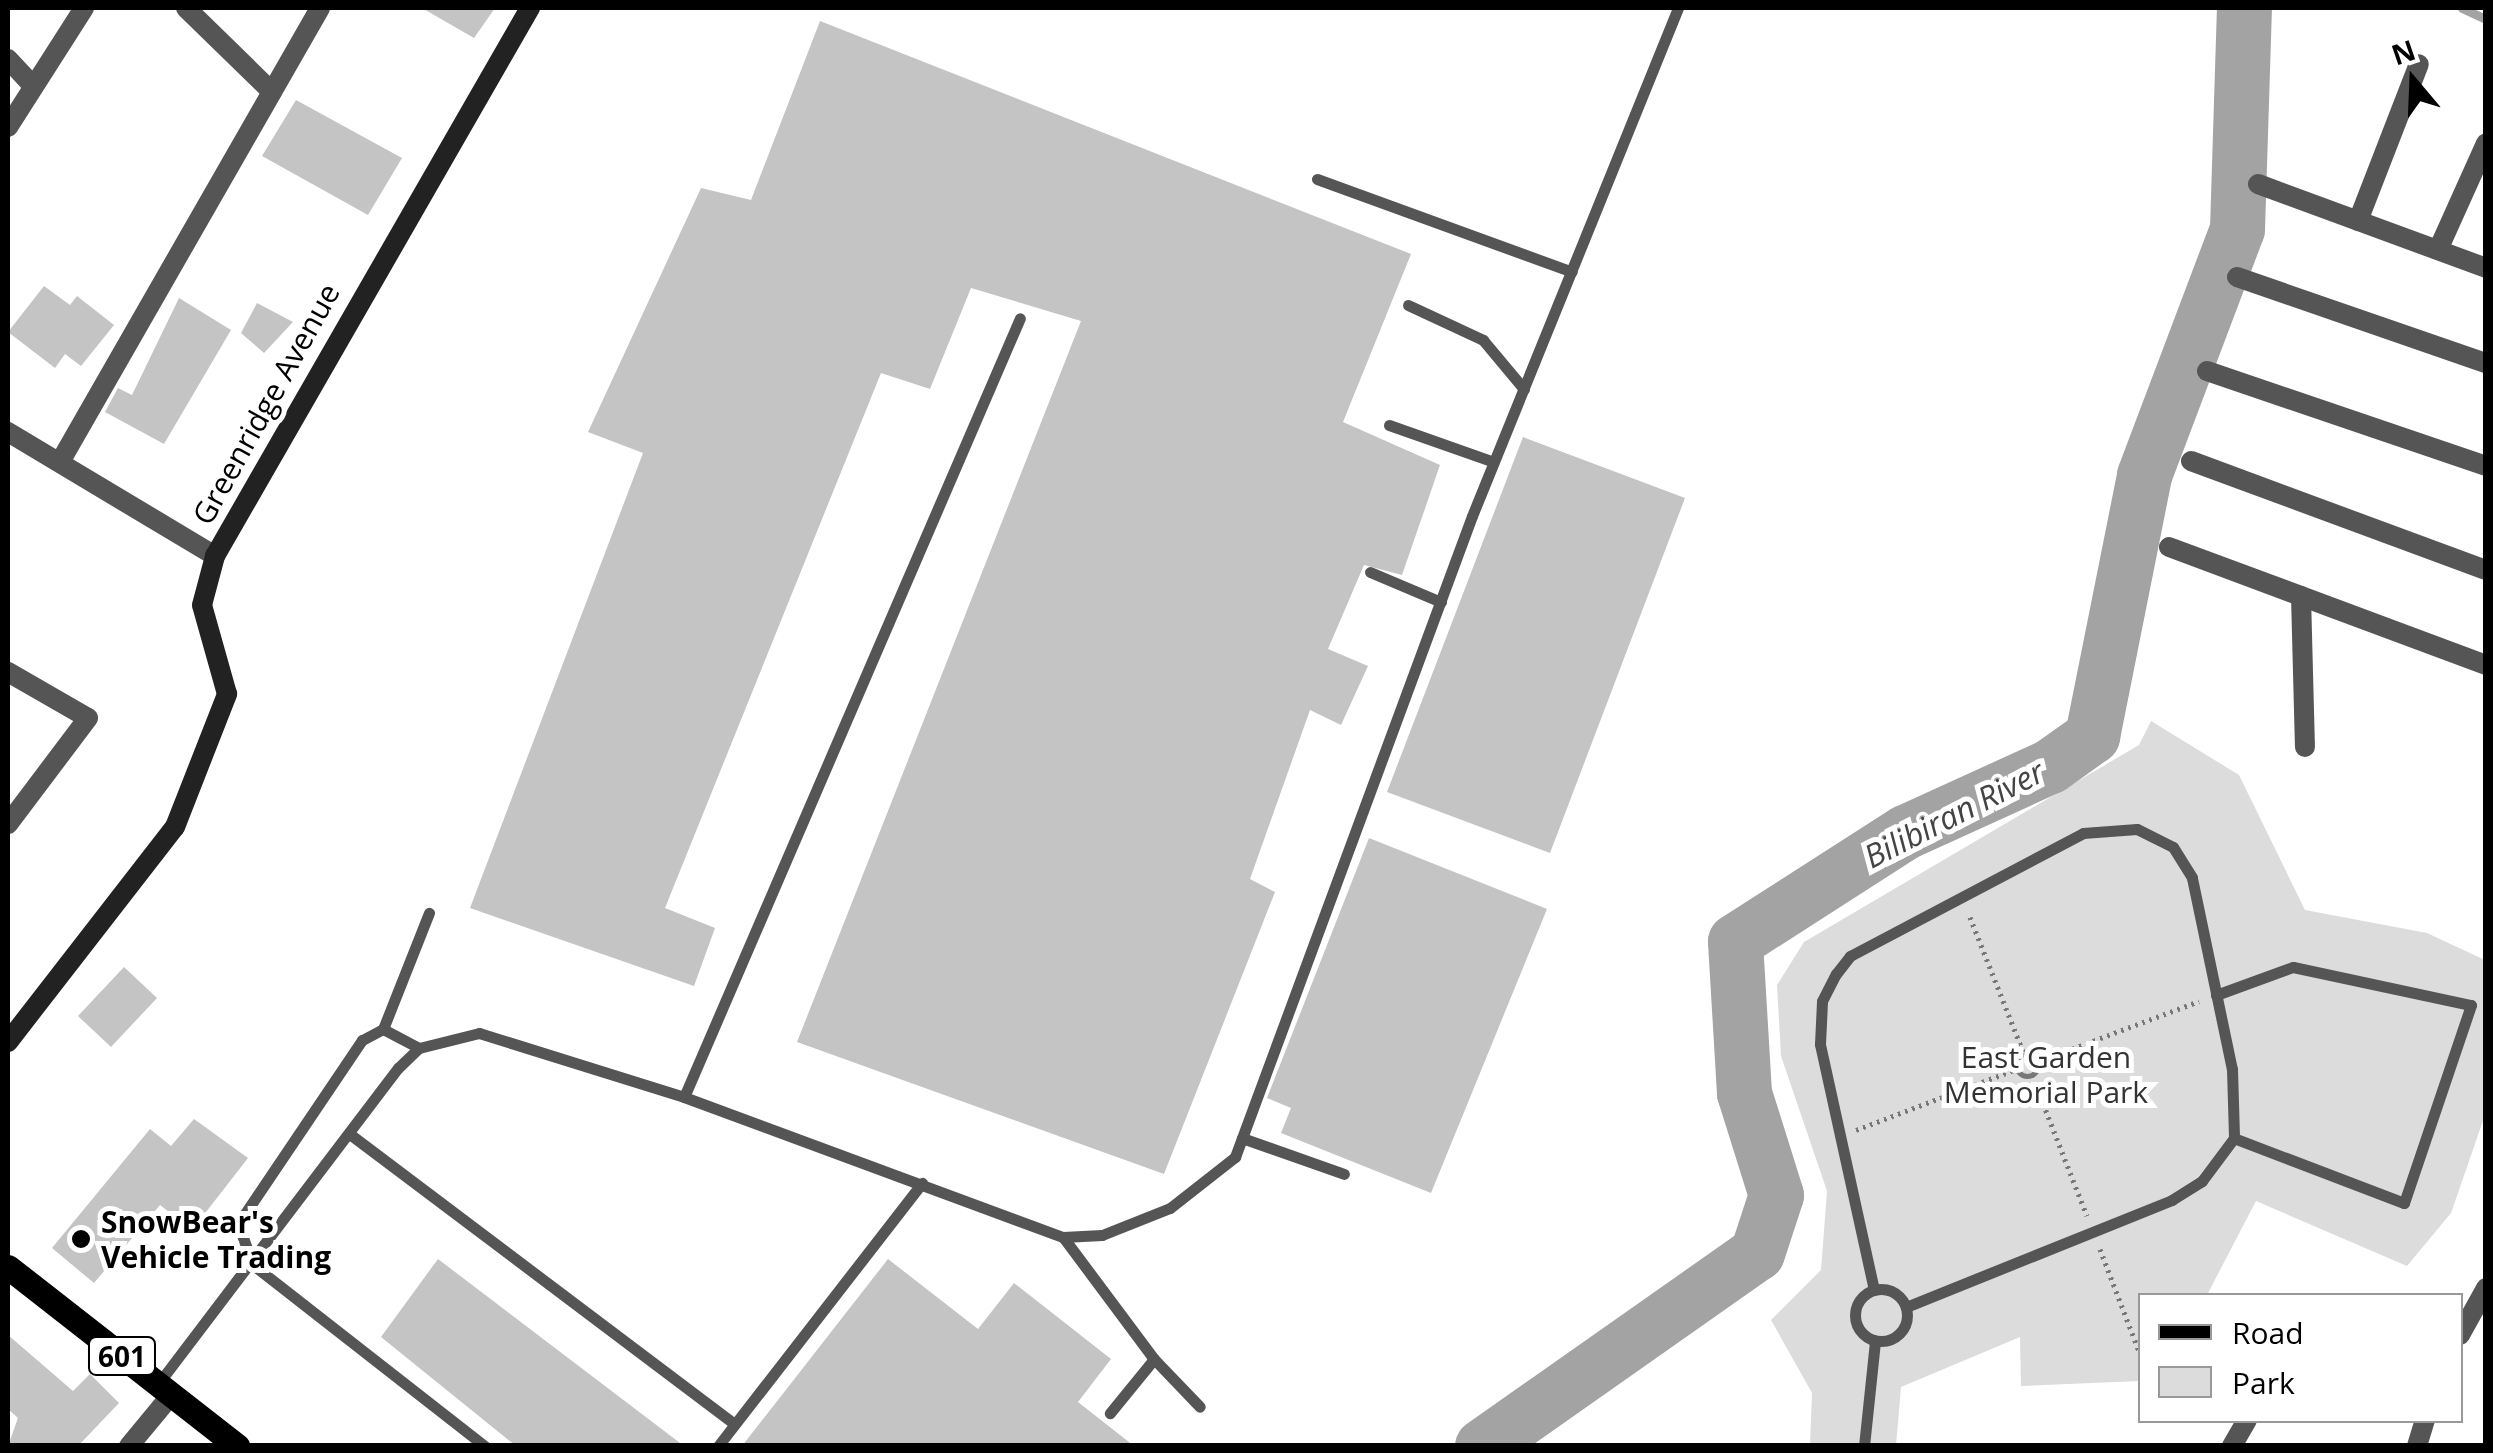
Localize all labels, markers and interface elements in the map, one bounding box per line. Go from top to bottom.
north arrow [2363,30,2463,130]
text: N [2386,30,2420,73]
street label: Greenridge Avenue [185,277,347,531]
water label: Bilibiran River [1857,752,2051,876]
park label: East Garden Memorial Park [1944,1039,2148,1110]
place label: SnowBear's Vehicle Trading [101,1204,331,1274]
marker: SnowBear's Vehicle Trading [70,1228,92,1250]
legend [2138,1293,2463,1423]
text: Road [2232,1312,2304,1353]
road number: 601 [87,1333,157,1379]
text: Park [2232,1362,2295,1403]

